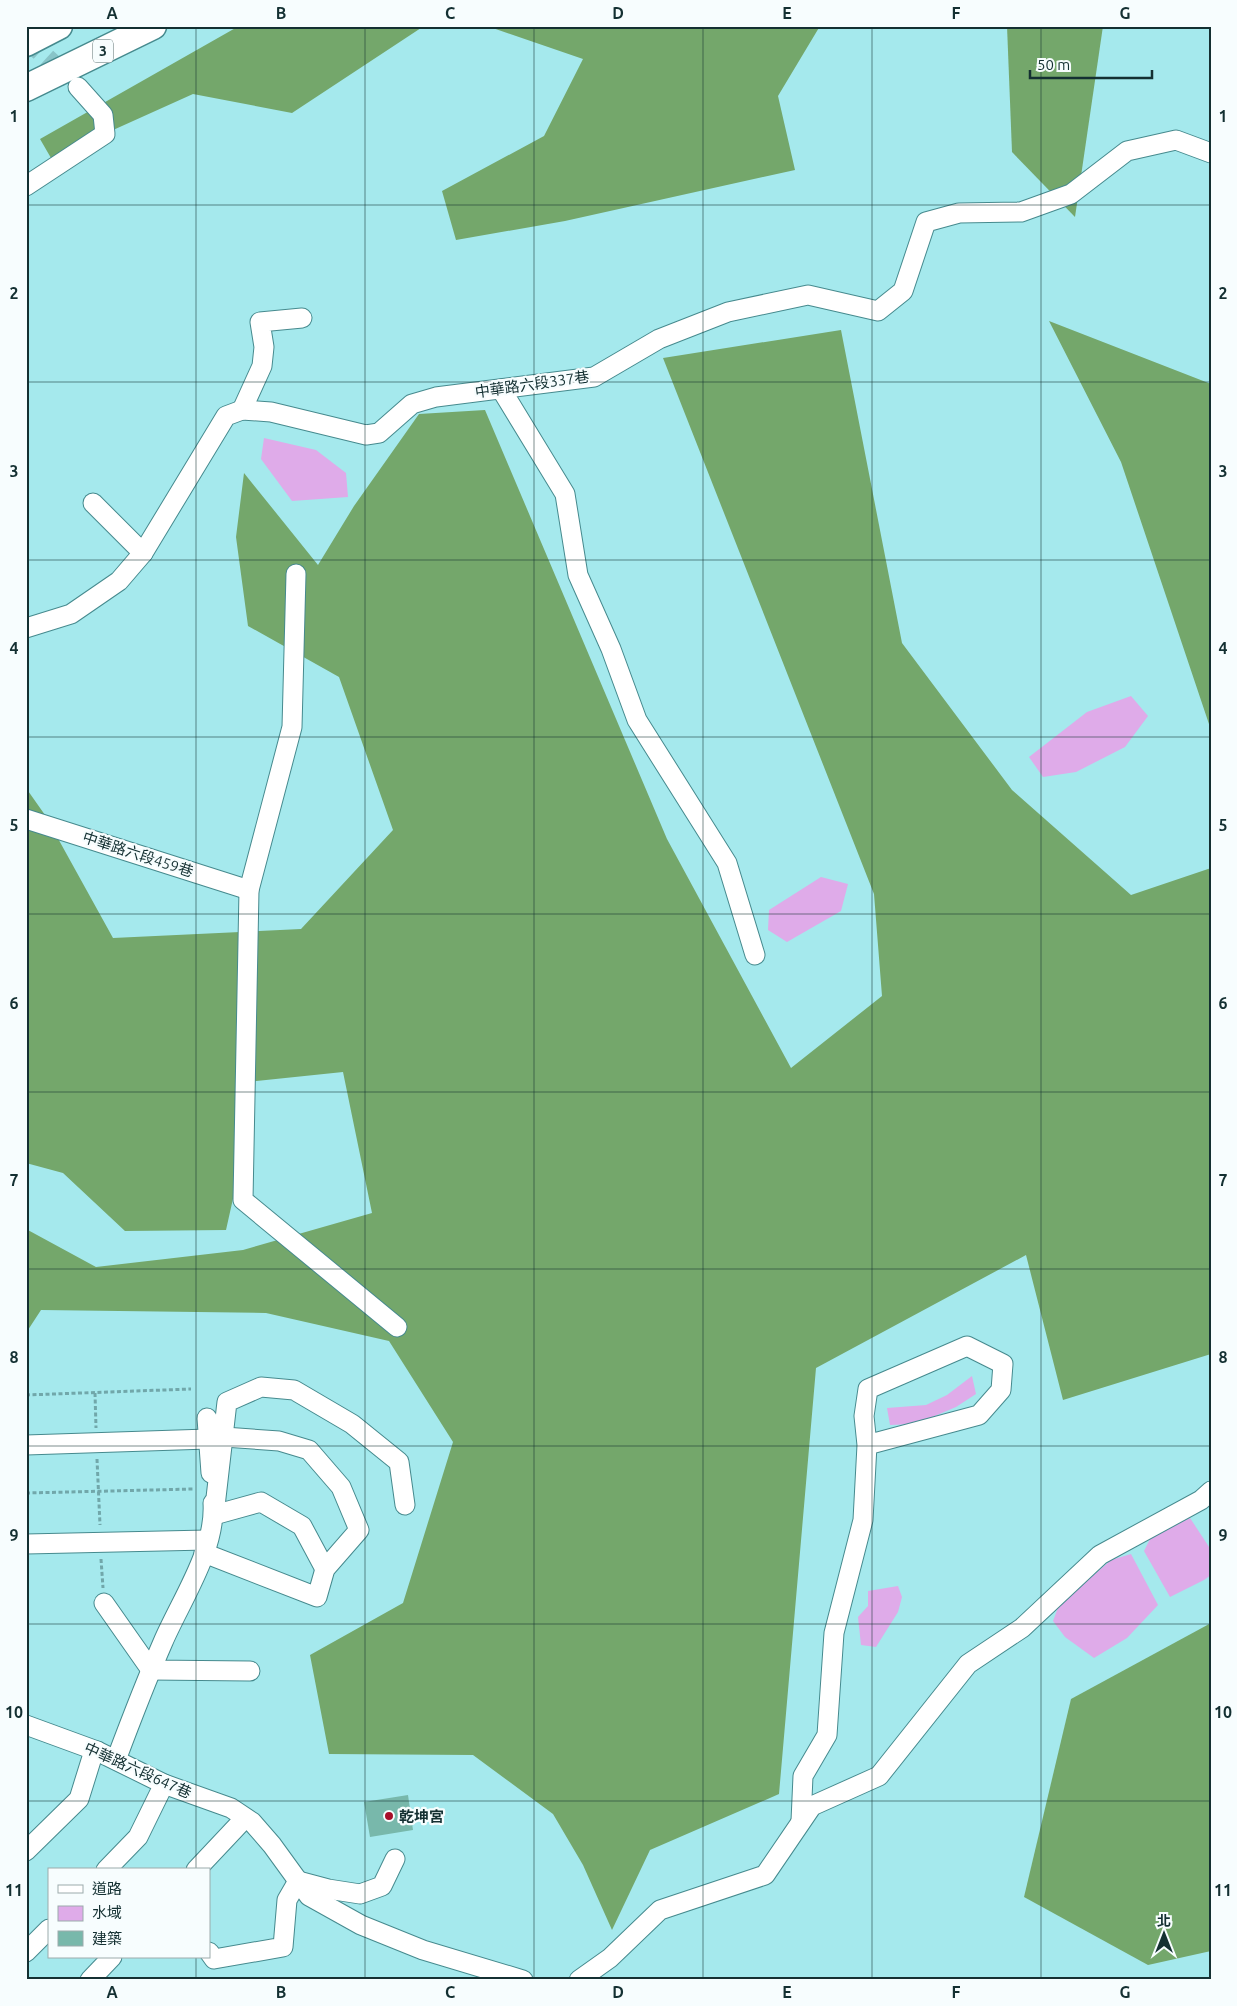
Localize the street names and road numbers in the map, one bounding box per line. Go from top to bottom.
road number: 3 [93,40,113,62]
street label: 中華路六段337巷 [474,368,590,400]
street label: 中華路六段459巷 [81,828,195,880]
street label: 中華路六段647巷 [82,1739,194,1801]

